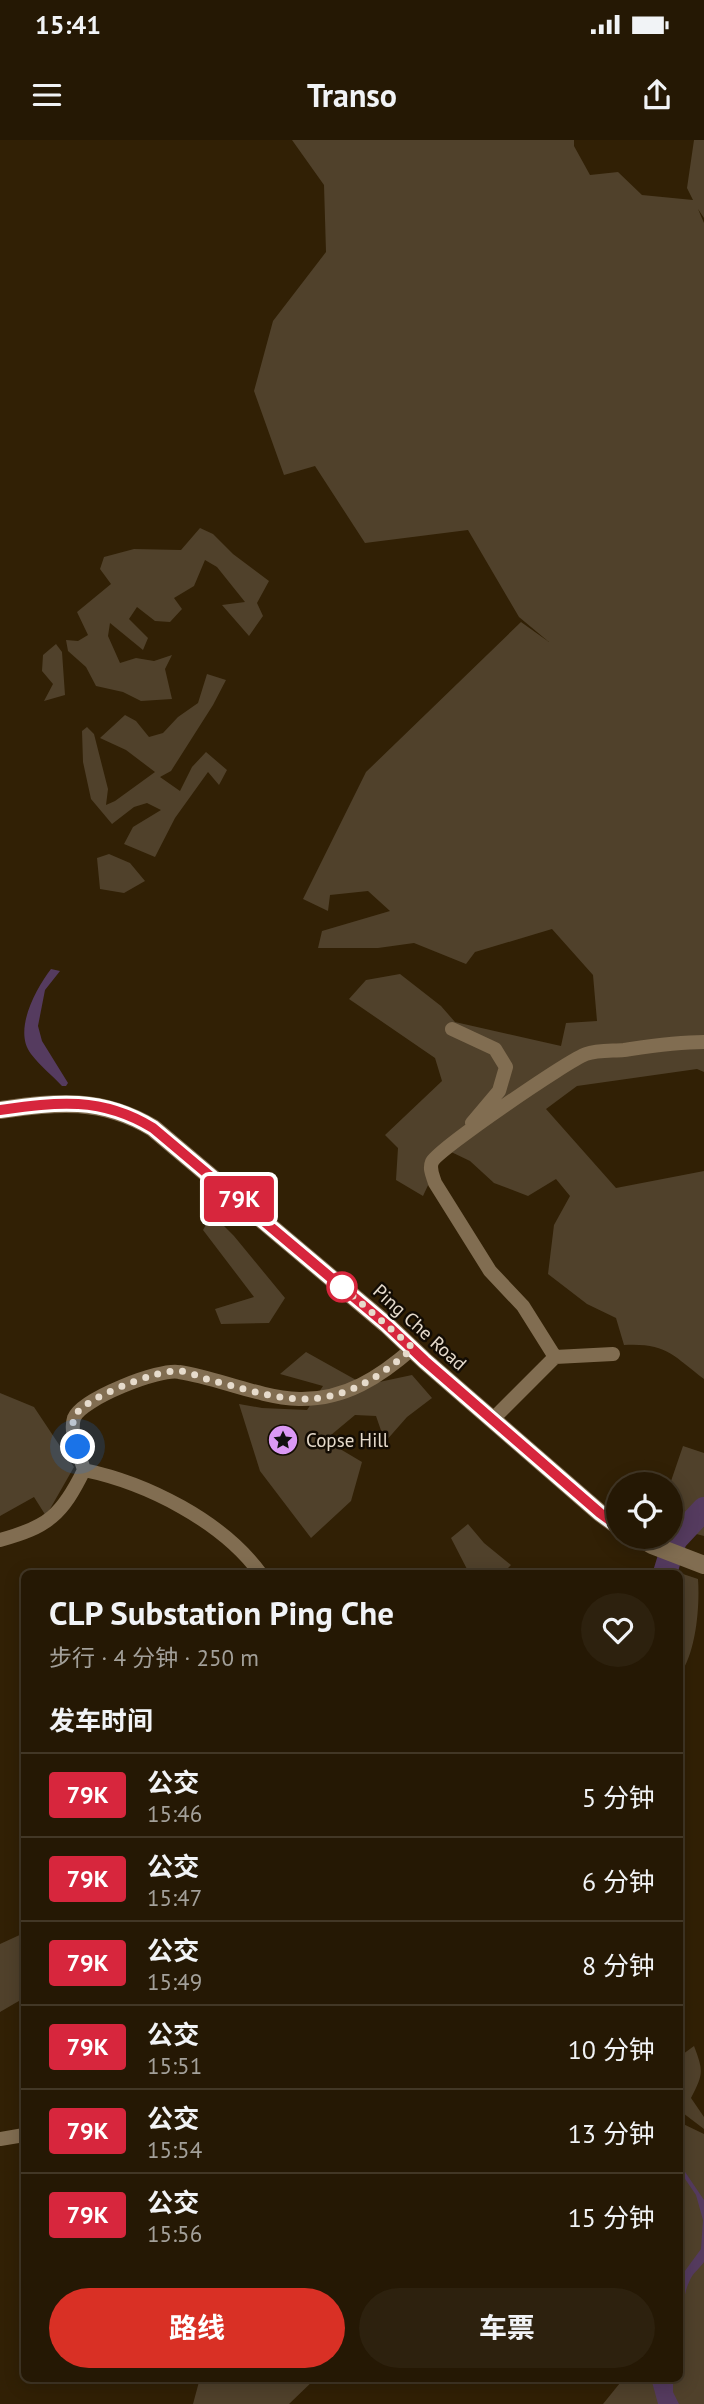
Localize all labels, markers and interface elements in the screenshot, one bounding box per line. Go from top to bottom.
text: 15:41 [35,8,101,41]
text: Transo [307,74,397,116]
icon: menu [28,76,66,114]
icon: share [638,76,676,114]
line badge: 79K [199,1176,279,1222]
text: 79K [218,1183,260,1214]
unlabelled marker [327,1272,357,1302]
street label: Ping Che Road [368,1279,472,1375]
place icon: Copse Hill [266,1423,300,1457]
place label: Copse Hill [306,1428,389,1452]
your location [60,1429,95,1464]
map controls [606,1472,683,1549]
button: locate [606,1472,683,1549]
text: CLP Substation Ping Che [49,1591,394,1634]
button: heart [581,1593,655,1667]
text: 步行 · 4 分钟 · 250 m [49,1643,259,1672]
text: 发车时间 [49,1704,153,1737]
text: 公交 [147,1766,199,1799]
text: 79K [66,1779,109,1810]
text: 5 分钟 [582,1781,655,1814]
text: 15:46 [147,1799,202,1828]
text: 公交 [147,1850,199,1883]
text: 79K [66,1863,109,1894]
text: 6 分钟 [582,1865,655,1898]
text: 15:47 [147,1883,202,1912]
text: 公交 [147,1934,199,1967]
text: 79K [66,1947,109,1978]
text: 8 分钟 [582,1949,655,1982]
text: 15:49 [147,1967,202,1996]
text: 公交 [147,2018,199,2051]
text: 79K [66,2031,109,2062]
text: 10 分钟 [568,2033,655,2066]
text: 15:51 [147,2051,202,2080]
text: 公交 [147,2102,199,2135]
text: 79K [66,2115,109,2146]
text: 13 分钟 [568,2117,655,2150]
text: 15:54 [147,2135,202,2164]
text: 公交 [147,2186,199,2219]
text: 79K [66,2199,109,2230]
text: 15 分钟 [568,2201,655,2234]
text: 15:56 [147,2219,202,2248]
button: 路线 [49,2288,345,2368]
button: 车票 [359,2288,655,2368]

